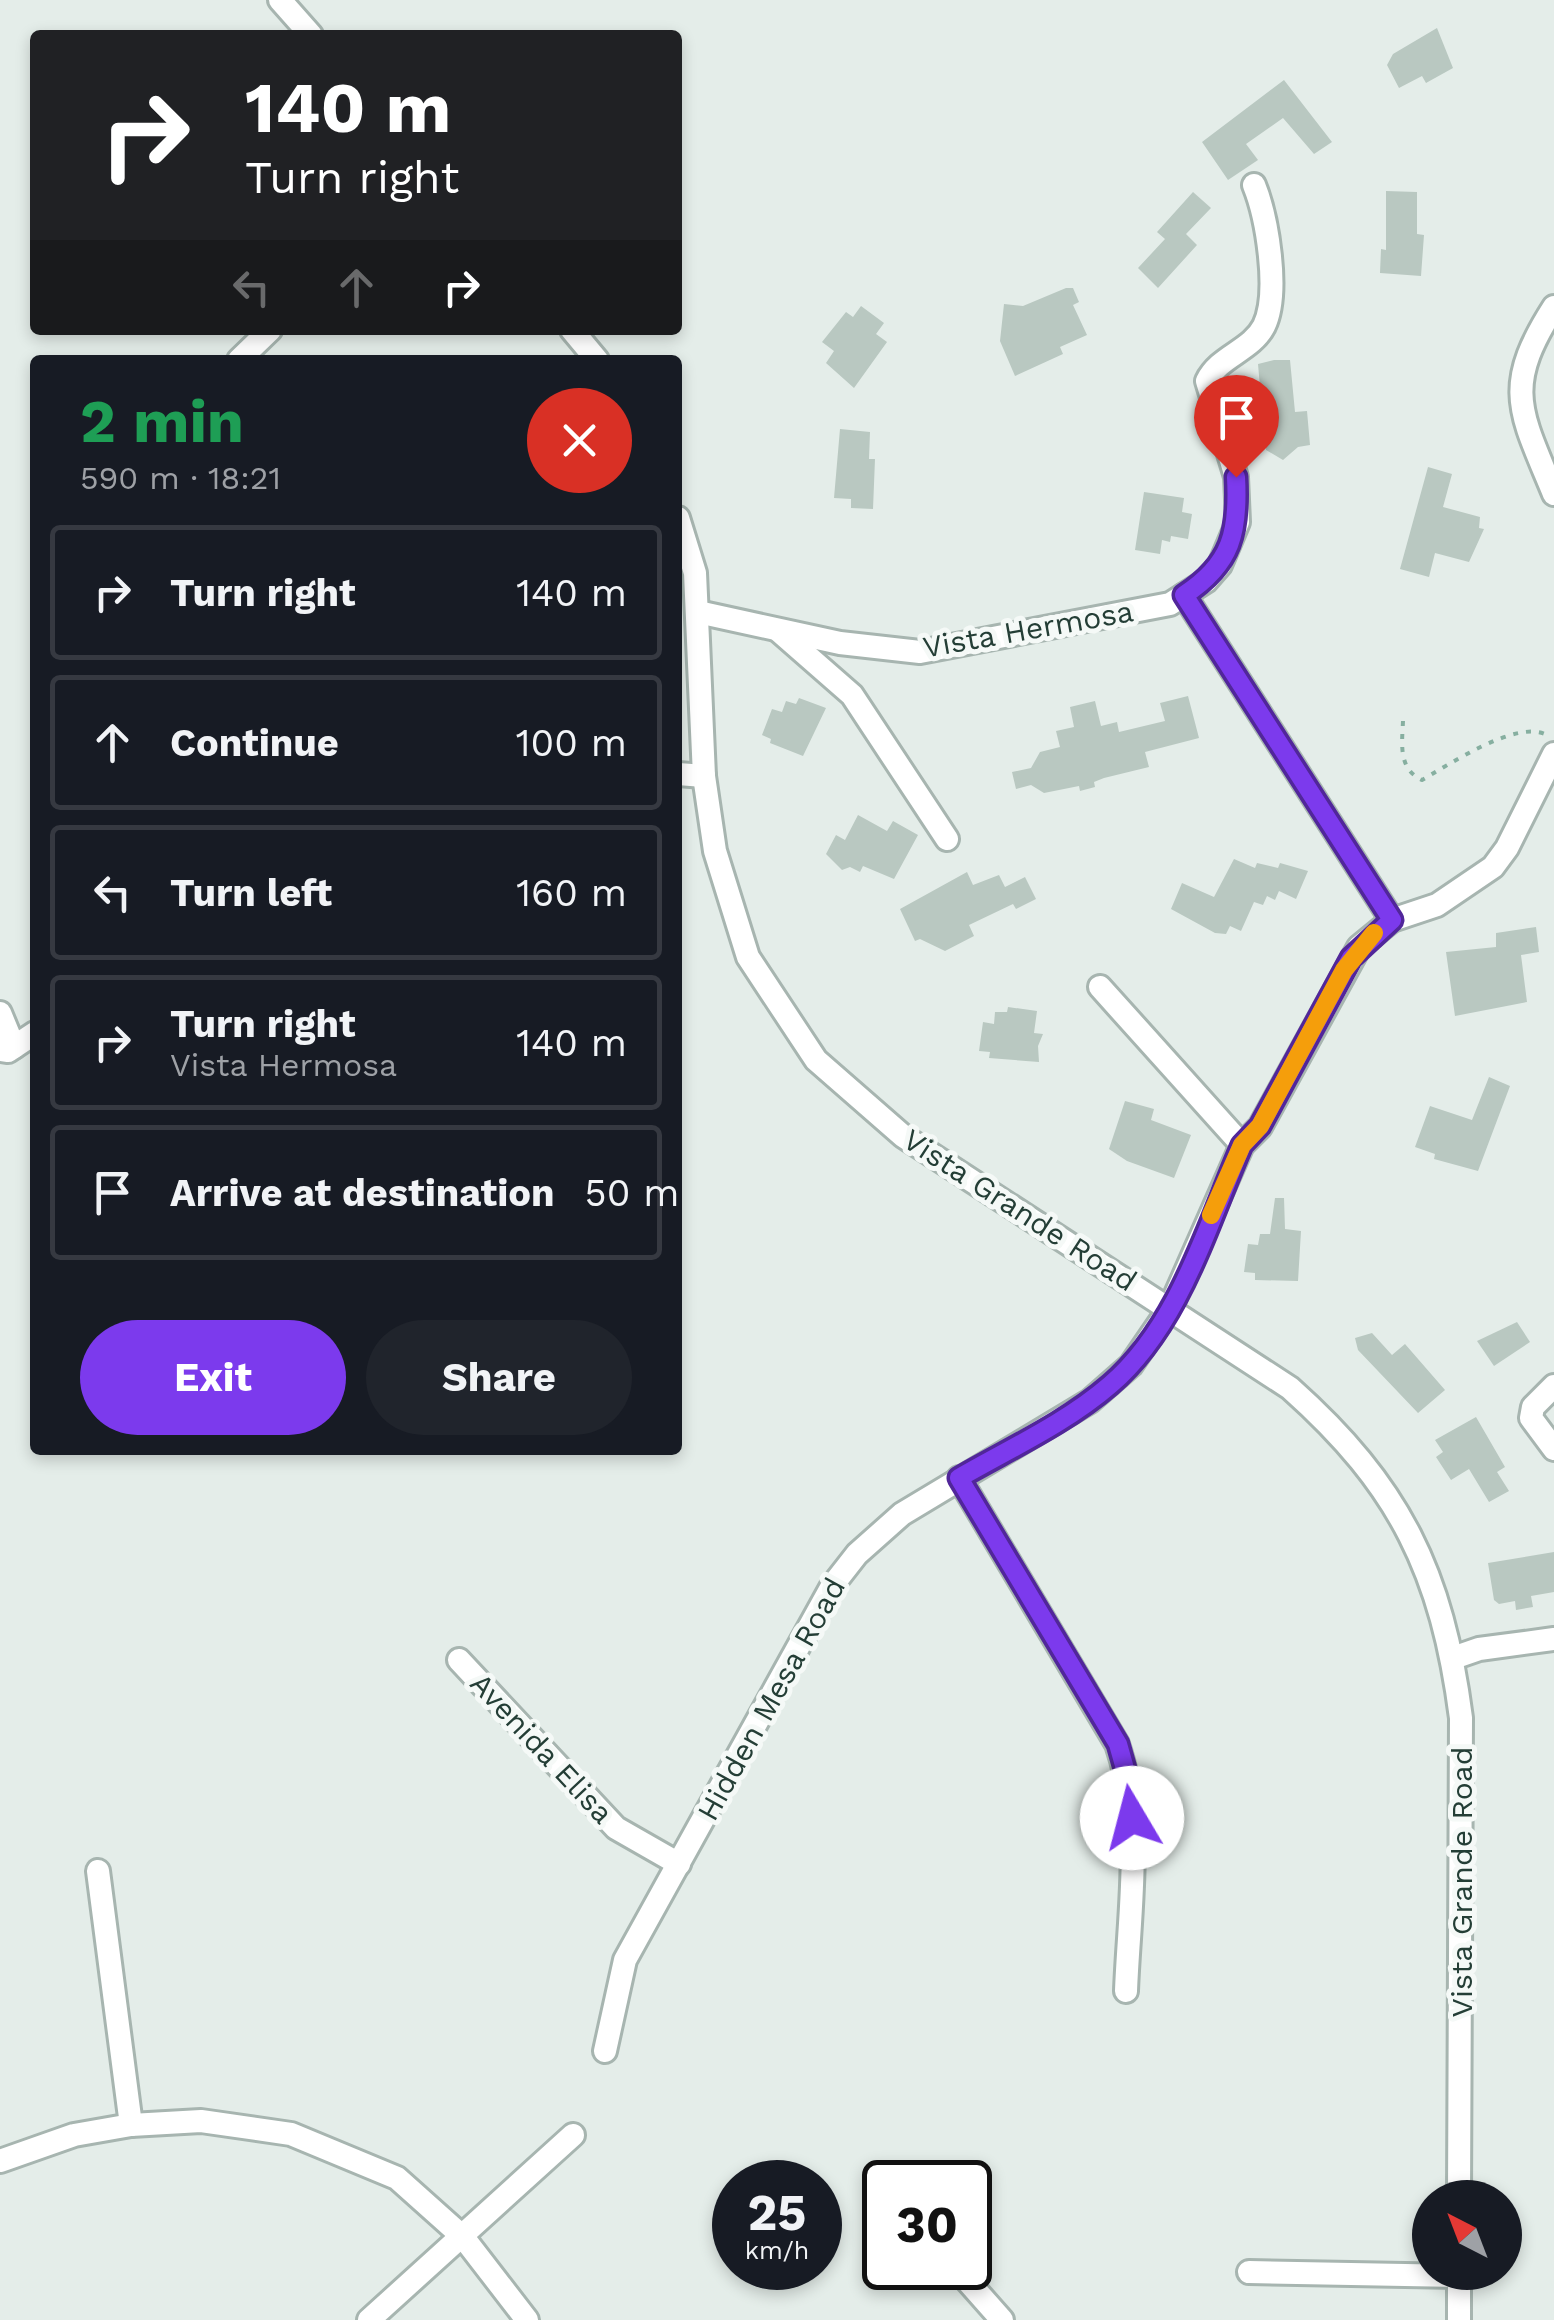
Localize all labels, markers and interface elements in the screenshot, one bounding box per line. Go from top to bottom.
text: 140 m [245,67,451,149]
icon: right [80,70,210,200]
text: Turn right [245,151,459,204]
icon: left [224,260,279,315]
icon: ahead [329,260,384,315]
icon: right [434,260,489,315]
pin [1194,375,1279,478]
text: 2 min [80,386,244,457]
button: close [527,388,632,493]
icon: arrive [1209,390,1264,445]
text: 590 m · 18:21 [80,459,281,497]
icon: right [85,565,140,620]
text: Turn right [170,571,356,615]
text: 140 m [516,571,627,615]
street label: Vista Hermosa [920,593,1136,665]
icon: ahead [85,715,140,770]
text: Continue [170,721,339,765]
text: 100 m [516,721,627,765]
icon: left [85,865,140,920]
text: Turn left [170,871,332,915]
text: 160 m [516,871,627,915]
text: Turn right [170,1002,356,1046]
icon: right [85,1015,140,1070]
text: 140 m [516,1021,627,1065]
text: Vista Hermosa [170,1046,397,1084]
street label: Vista Grande Road [897,1122,1143,1298]
icon: arrive [85,1165,140,1220]
text: Arrive at destination [170,1171,555,1215]
text: 50 m [585,1171,680,1215]
button: Exit [80,1320,346,1435]
button: Share [366,1320,632,1435]
street label: Hidden Mesa Road [690,1572,852,1826]
street label: Avenida Elisa [463,1666,621,1830]
street label: Vista Grande Road [1444,1747,1479,2018]
position arrow [1080,1766,1184,1870]
speed limit sign: 30 [862,2160,992,2290]
north arrow [1412,2180,1522,2290]
map controls [1412,2180,1522,2290]
text: 25 [748,2183,806,2242]
text: km/h [745,2236,809,2265]

